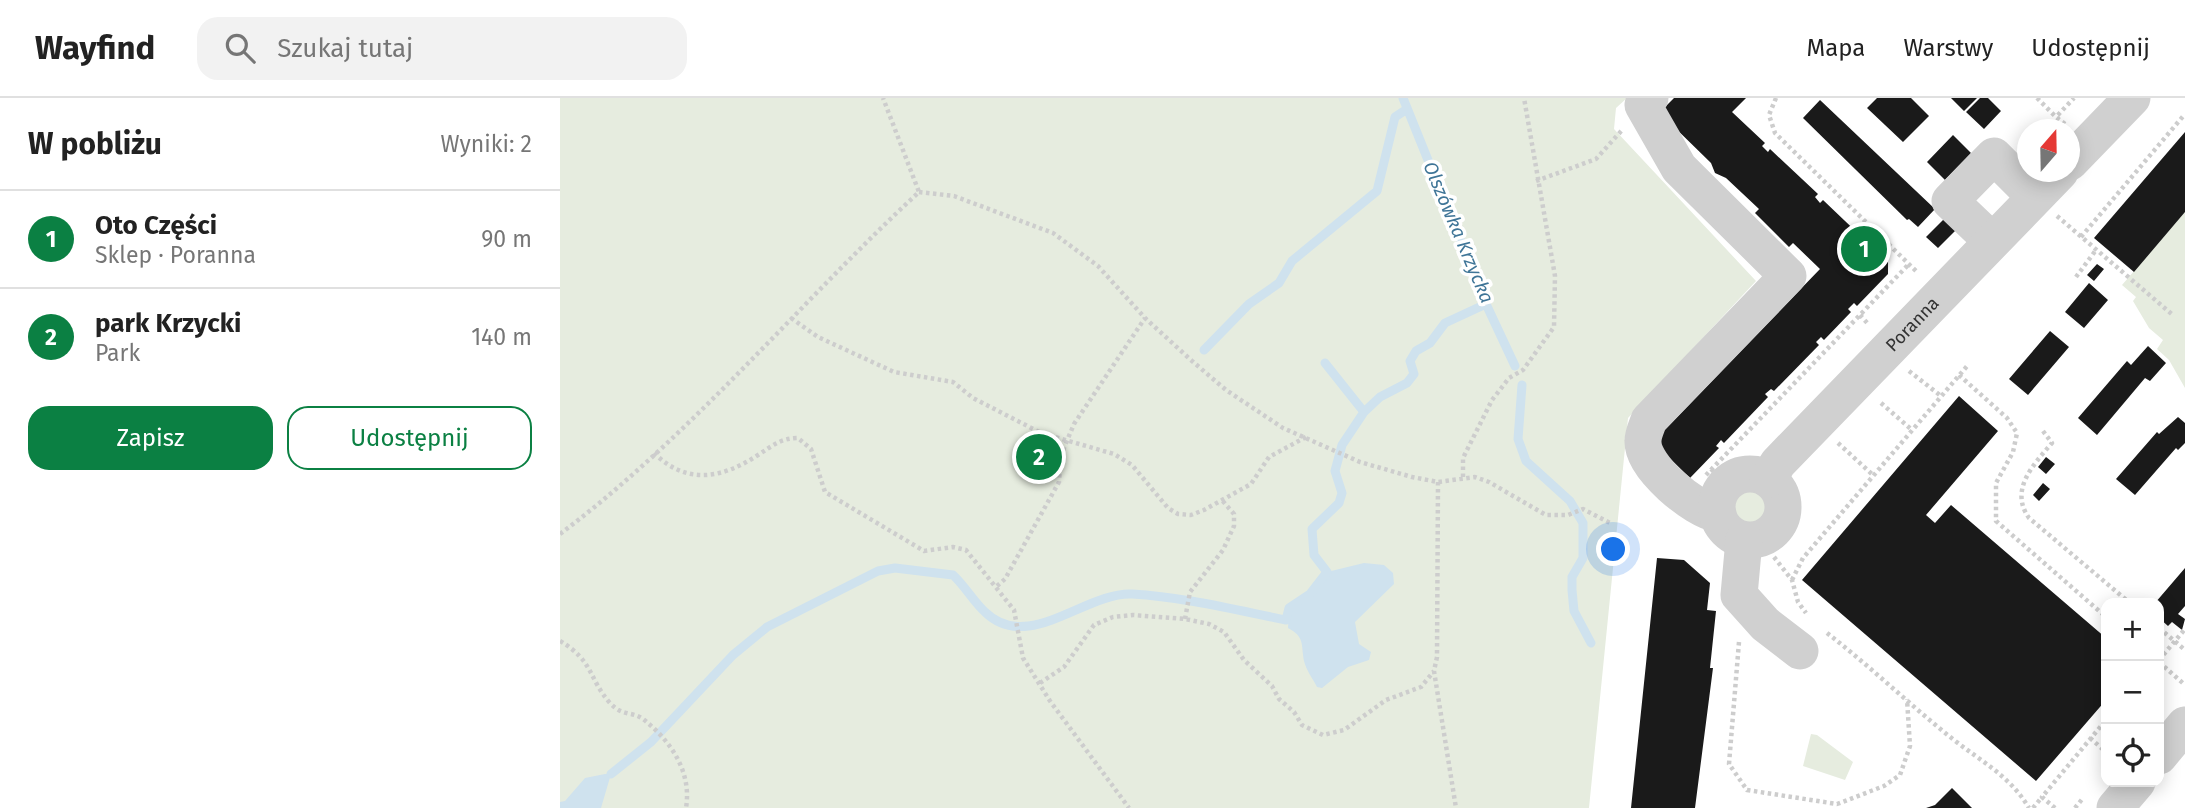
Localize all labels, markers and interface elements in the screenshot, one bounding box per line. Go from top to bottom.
search box [197,17,687,80]
text: Wayfind [35,28,155,68]
icon: search [221,29,259,67]
text: Szukaj tutaj [277,33,413,64]
text: Mapa [1807,34,1865,62]
text: Warstwy [1903,34,1993,62]
text: Udostępnij [2031,34,2150,62]
north arrow [2017,119,2080,182]
text: W pobliżu [28,126,162,162]
text: Wyniki: 2 [440,130,532,158]
water label: Olszówka Krzycka [1418,158,1499,306]
text: Oto Części [95,210,217,241]
pin: 1 [1841,223,1887,275]
text: 1 [46,225,56,253]
text: 90 m [481,225,532,253]
text: Sklep · Poranna [95,241,256,269]
street label: Poranna [1881,292,1944,356]
text: park Krzycki [95,308,241,339]
text: 2 [45,323,57,351]
text: 140 m [471,323,532,351]
text: Park [95,339,140,367]
button: Zapisz [28,406,273,470]
button: Udostępnij [287,406,532,470]
pin: 2 [1016,431,1062,483]
your location [1596,532,1630,566]
map controls [2101,598,2164,787]
button: + [2101,598,2164,661]
button: − [2101,661,2164,724]
button: locate [2101,724,2164,787]

